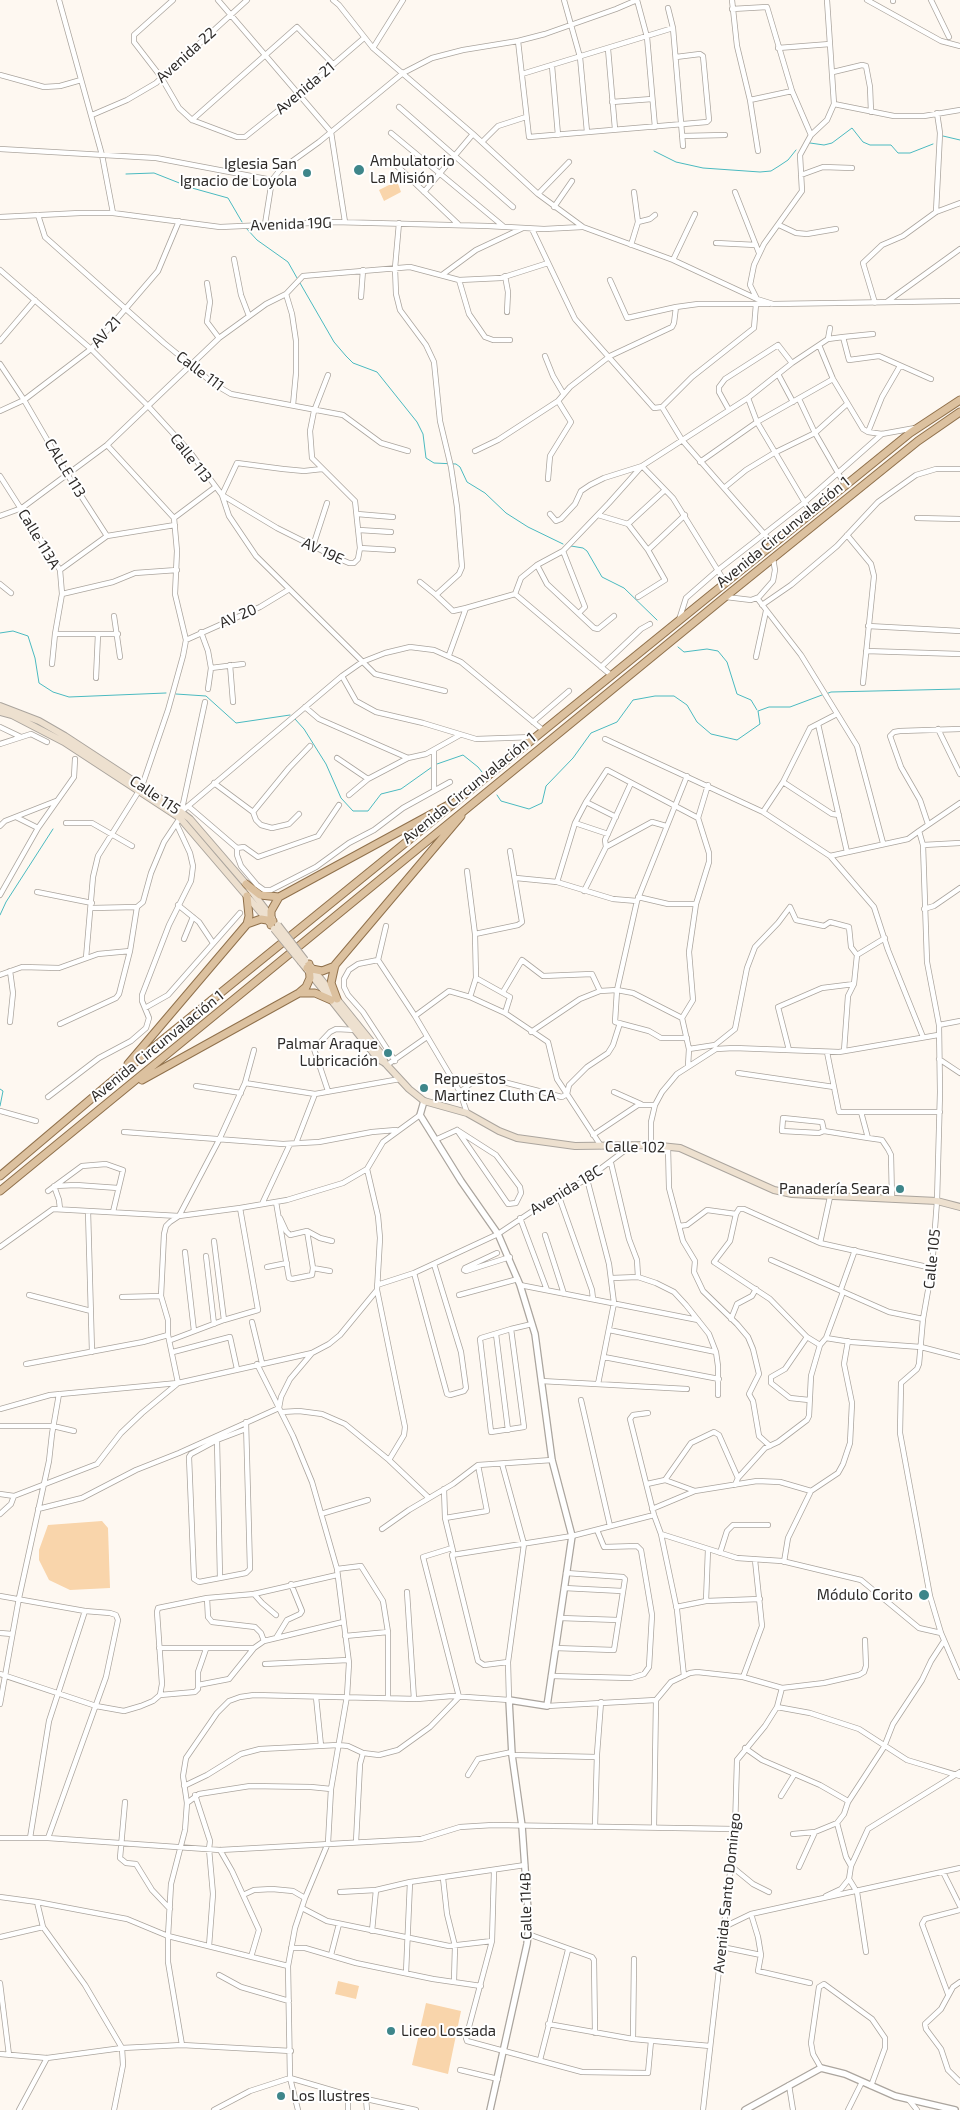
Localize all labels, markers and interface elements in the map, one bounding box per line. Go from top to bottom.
street label: Avenida 22 [152,23,220,87]
street label: Avenida 21 [272,58,338,118]
place label: Ambulatorio La Misión [370,152,455,187]
place label: Iglesia San Ignacio de Loyola [180,155,297,190]
marker: Ambulatorio La Misión [352,163,366,177]
marker: Iglesia San Ignacio de Loyola [301,167,313,179]
street label: Avenida 19G [250,214,332,234]
street label: AV 21 [87,313,125,351]
street label: Calle 111 [173,347,227,395]
street label: Calle 113 [166,430,216,486]
street label: CALLE 113 [40,435,90,501]
street label: Avenida Circunvalación 1 [713,473,853,591]
street label: Calle 113A [14,506,64,572]
street label: AV 19E [299,533,347,569]
street label: AV 20 [217,600,259,632]
street label: Avenida Circunvalación 1 [399,729,539,847]
street label: Calle 115 [126,772,184,818]
street label: Avenida Circunvalación 1 [87,987,227,1105]
place label: Palmar Araque Lubricación [277,1035,378,1070]
marker: Palmar Araque Lubricación [382,1047,394,1059]
place label: Repuestos Martinez Cluth CA [434,1070,556,1105]
marker: Repuestos Martinez Cluth CA [418,1082,430,1094]
street label: Calle 102 [605,1137,665,1157]
street label: Avenida 18C [527,1161,605,1219]
place label: Panadería Seara [779,1180,890,1198]
marker: Panadería Seara [894,1183,906,1195]
street label: Calle 105 [920,1228,944,1290]
place label: Módulo Corito [817,1586,913,1604]
marker: Módulo Corito [917,1588,931,1602]
street label: Avenida Santo Domingo [710,1812,744,1974]
street label: Calle 114B [516,1872,536,1940]
place label: Liceo Lossada [401,2022,496,2040]
marker: Liceo Lossada [385,2025,397,2037]
place label: Los Ilustres [291,2087,370,2105]
marker: Los Ilustres [275,2090,287,2102]

